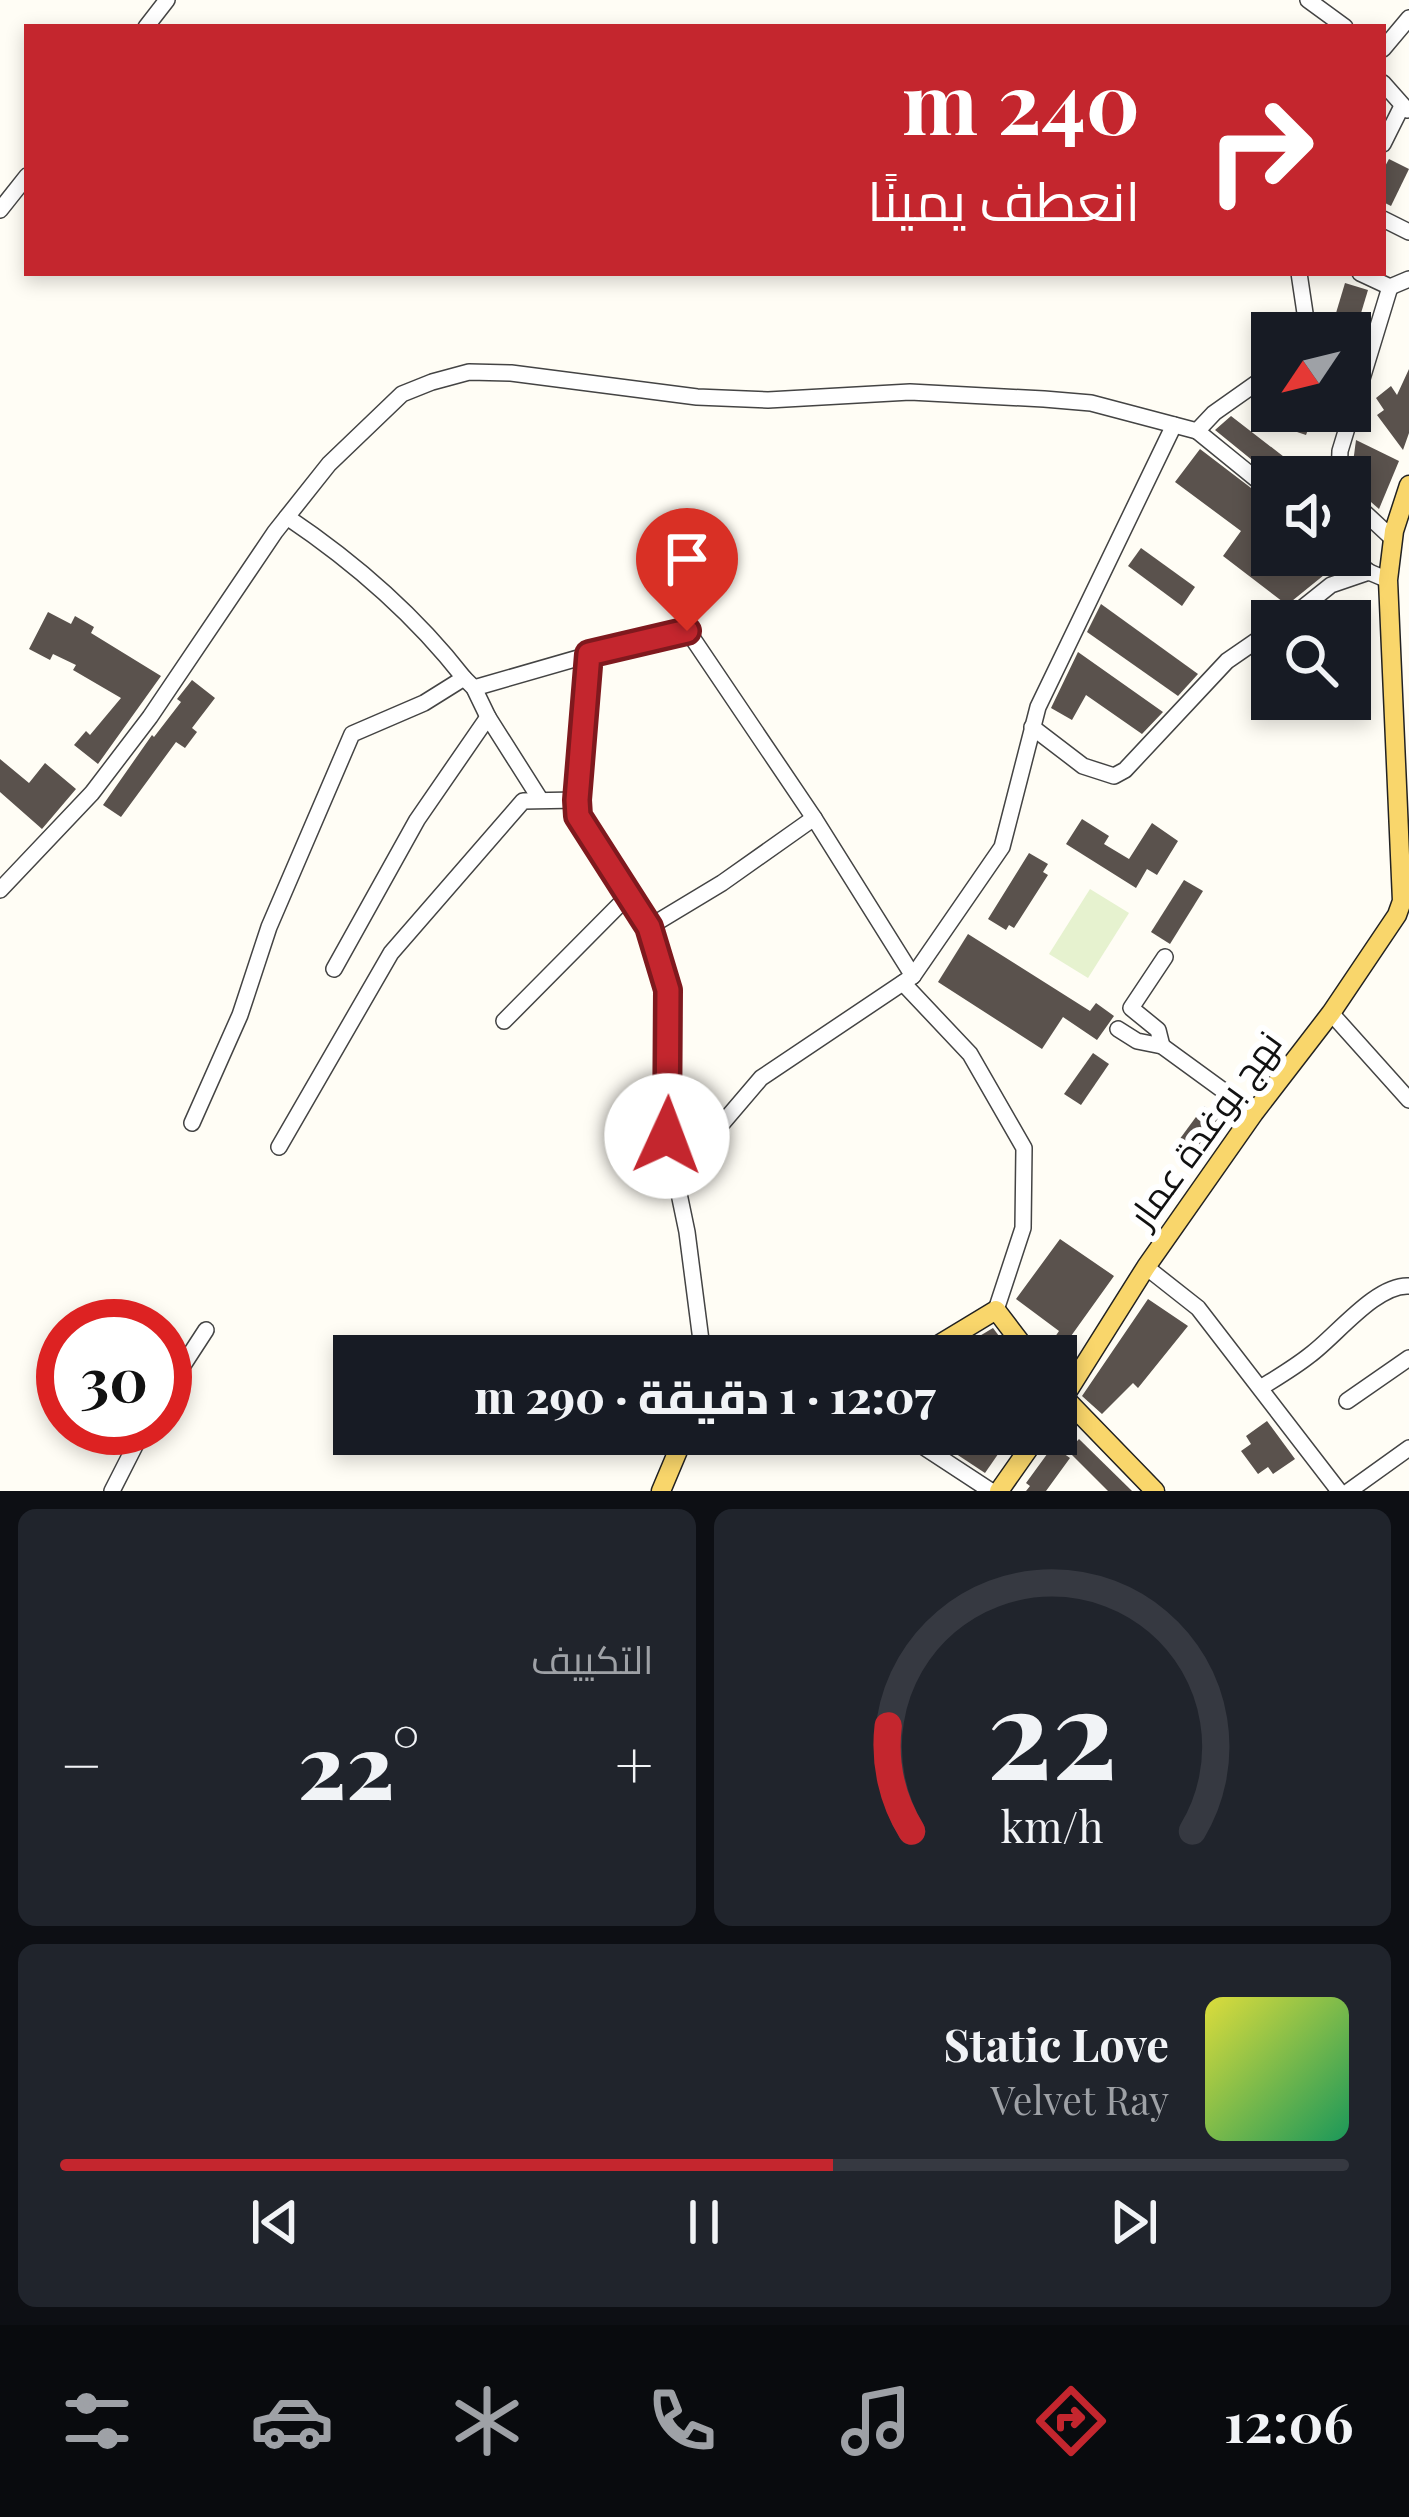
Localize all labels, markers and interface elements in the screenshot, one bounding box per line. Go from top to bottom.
text: 240 m [902,44,1140,156]
icon: right [1182,72,1338,228]
text: انعطف يمينًا [867,163,1140,235]
north arrow [1251,312,1371,432]
map controls [1251,312,1371,720]
button: sound [1251,456,1371,576]
pin [636,508,738,631]
icon: arrive [654,526,720,592]
button: search [1251,600,1371,720]
street label: نهج بوغدة عمار [1115,1020,1293,1239]
position arrow [604,1073,730,1199]
speed limit sign: 30 [36,1299,192,1455]
text: 12:07 · 1 دقيقة · 290 m [474,1365,936,1425]
text: التكييف [531,1632,654,1684]
text: 22 [987,1645,1118,1811]
text: 22° [298,1703,420,1823]
text: − [60,1719,103,1807]
text: + [615,1719,654,1807]
text: km/h [1001,1796,1104,1853]
text: Static Love [944,2013,1169,2073]
text: Velvet Ray [990,2073,1169,2125]
icon: previous [242,2189,308,2255]
icon: pause [671,2189,737,2255]
icon: next [1101,2189,1167,2255]
icon: filters [55,2379,139,2463]
icon: car [250,2379,334,2463]
icon: climate [445,2379,529,2463]
icon: phone [640,2379,724,2463]
icon: music [834,2379,918,2463]
icon: directions [1029,2379,1113,2463]
text: 12:06 [1224,2385,1354,2457]

